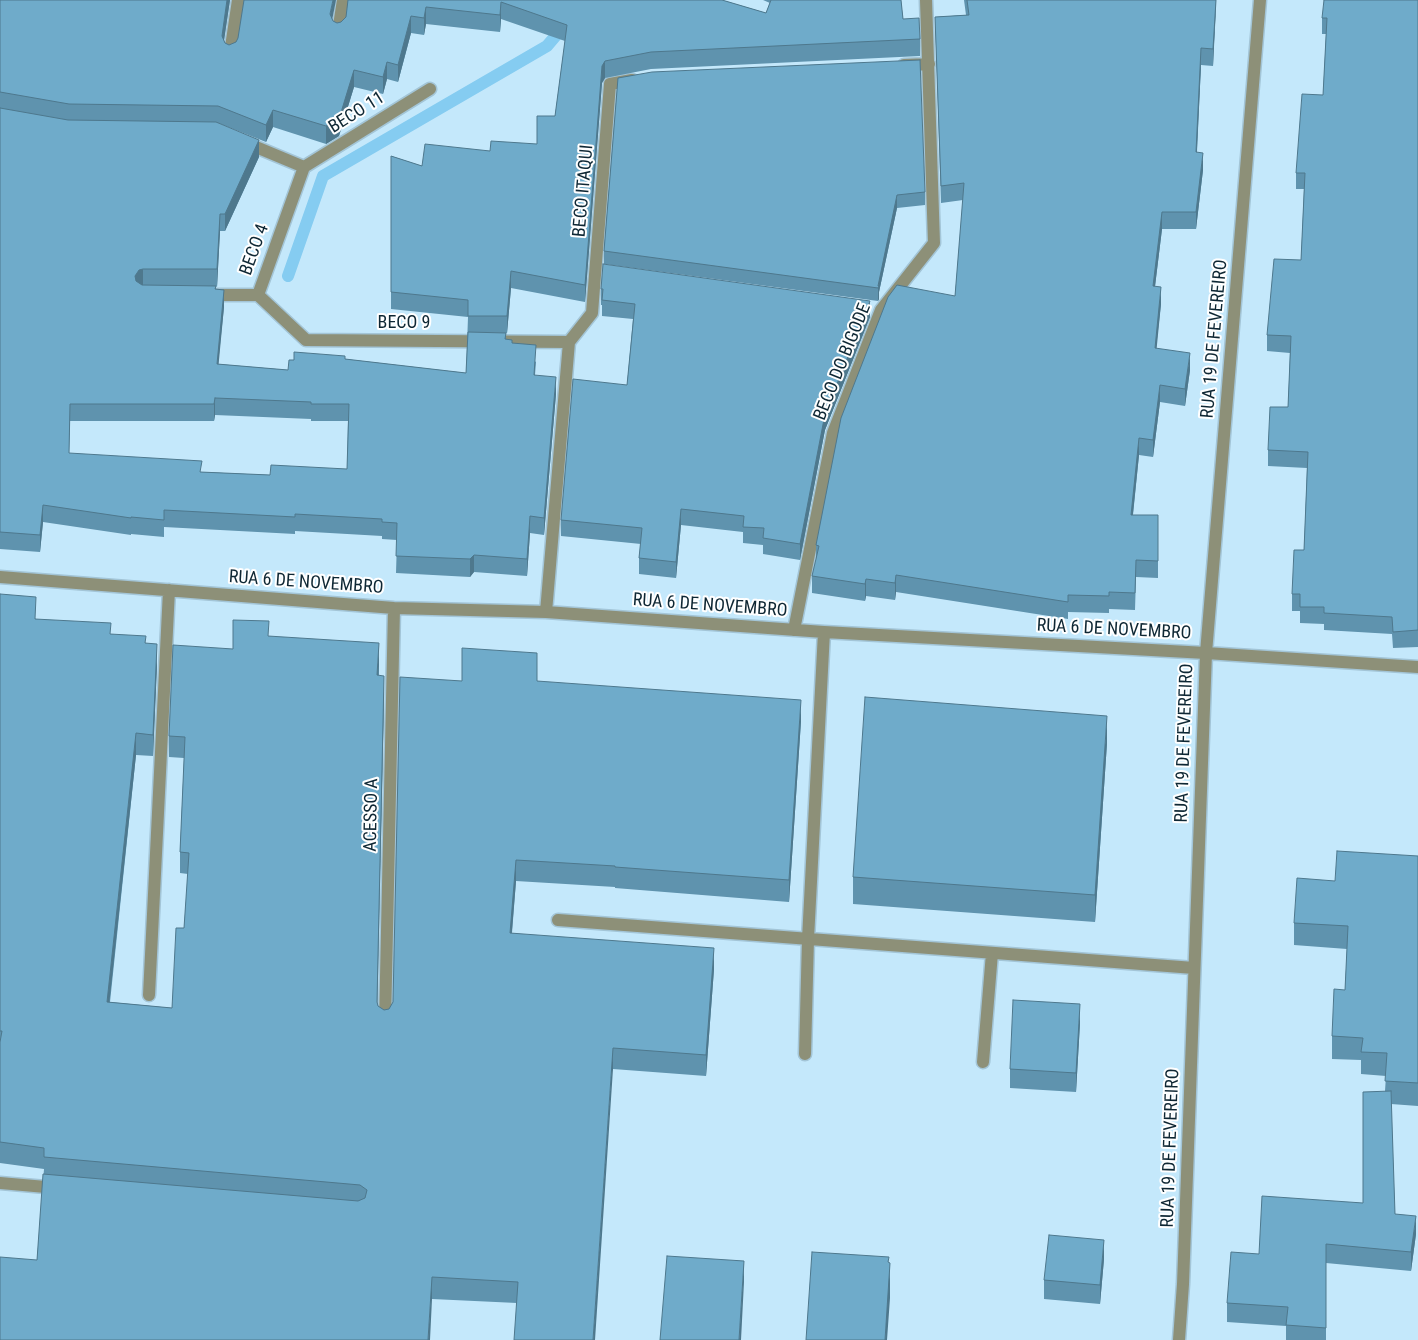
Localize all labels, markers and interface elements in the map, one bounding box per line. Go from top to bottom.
street label: BECO 11 [325,87,389,139]
street label: BECO ITAQUI [569,144,599,238]
street label: BECO 4 [236,221,274,279]
street label: RUA 19 DE FEVEREIRO [1197,259,1233,419]
street label: BECO DO BIGODE [810,300,876,424]
street label: BECO 9 [378,312,430,334]
street label: RUA 6 DE NOVEMBRO [228,567,384,599]
street label: RUA 6 DE NOVEMBRO [632,590,788,622]
street label: RUA 6 DE NOVEMBRO [1036,615,1192,645]
street label: RUA 19 DE FEVEREIRO [1171,663,1199,823]
street label: ACESSO A [361,778,383,852]
street label: RUA 19 DE FEVEREIRO [1157,1068,1185,1228]

